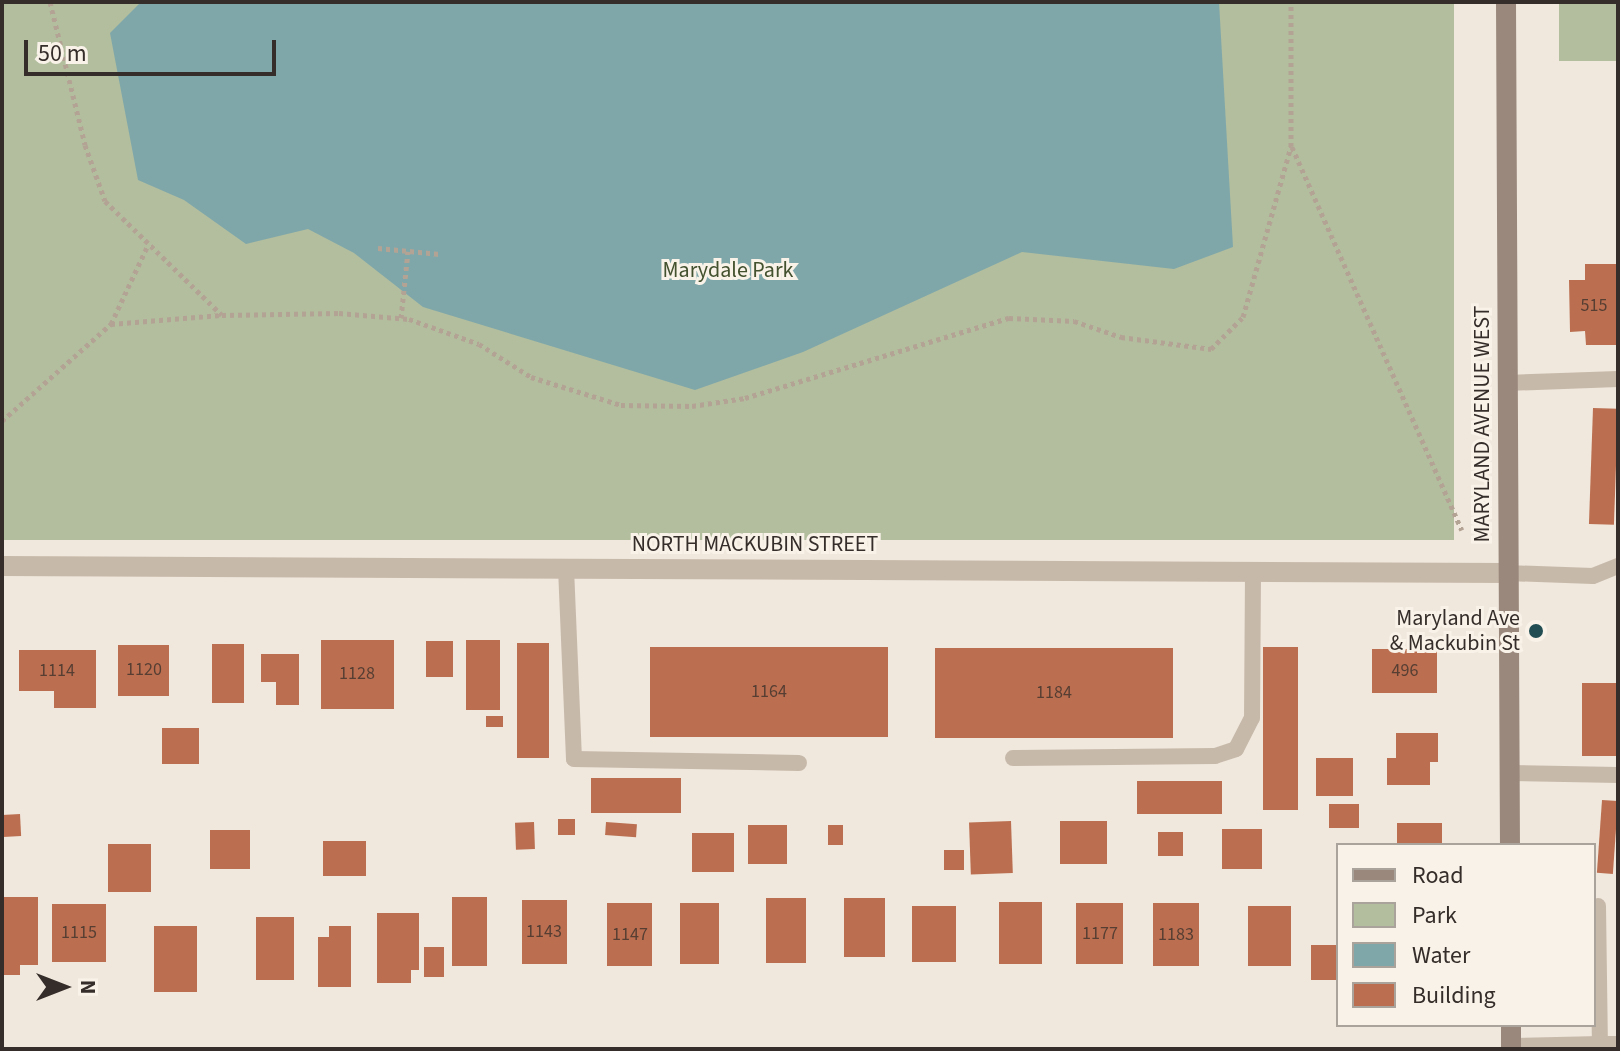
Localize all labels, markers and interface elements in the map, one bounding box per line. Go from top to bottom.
scale bar [28,24,280,74]
text: 50 m [38,36,87,71]
park label: Marydale Park [663,258,793,284]
house number: 515 [1581,295,1607,317]
street label: MARYLAND AVENUE WEST [1470,306,1496,542]
street label: NORTH MACKUBIN STREET [632,532,878,558]
place label: Maryland Ave & Mackubin St [1390,605,1520,656]
marker: Maryland Ave & Mackubin St [1527,622,1545,640]
house number: 1120 [126,659,162,681]
house number: 1114 [39,660,75,682]
house number: 496 [1392,660,1418,682]
house number: 1128 [339,663,375,685]
house number: 1164 [751,681,787,703]
house number: 1184 [1036,682,1072,704]
legend [1336,843,1596,1027]
text: Road [1412,858,1464,893]
text: Park [1412,898,1457,933]
house number: 1143 [526,921,562,943]
house number: 1115 [61,922,97,944]
house number: 1177 [1082,923,1118,945]
house number: 1147 [612,924,648,946]
house number: 1183 [1158,924,1194,946]
text: Water [1412,938,1470,973]
north arrow [24,947,104,1027]
text: Building [1412,978,1496,1013]
text: N [72,980,104,994]

